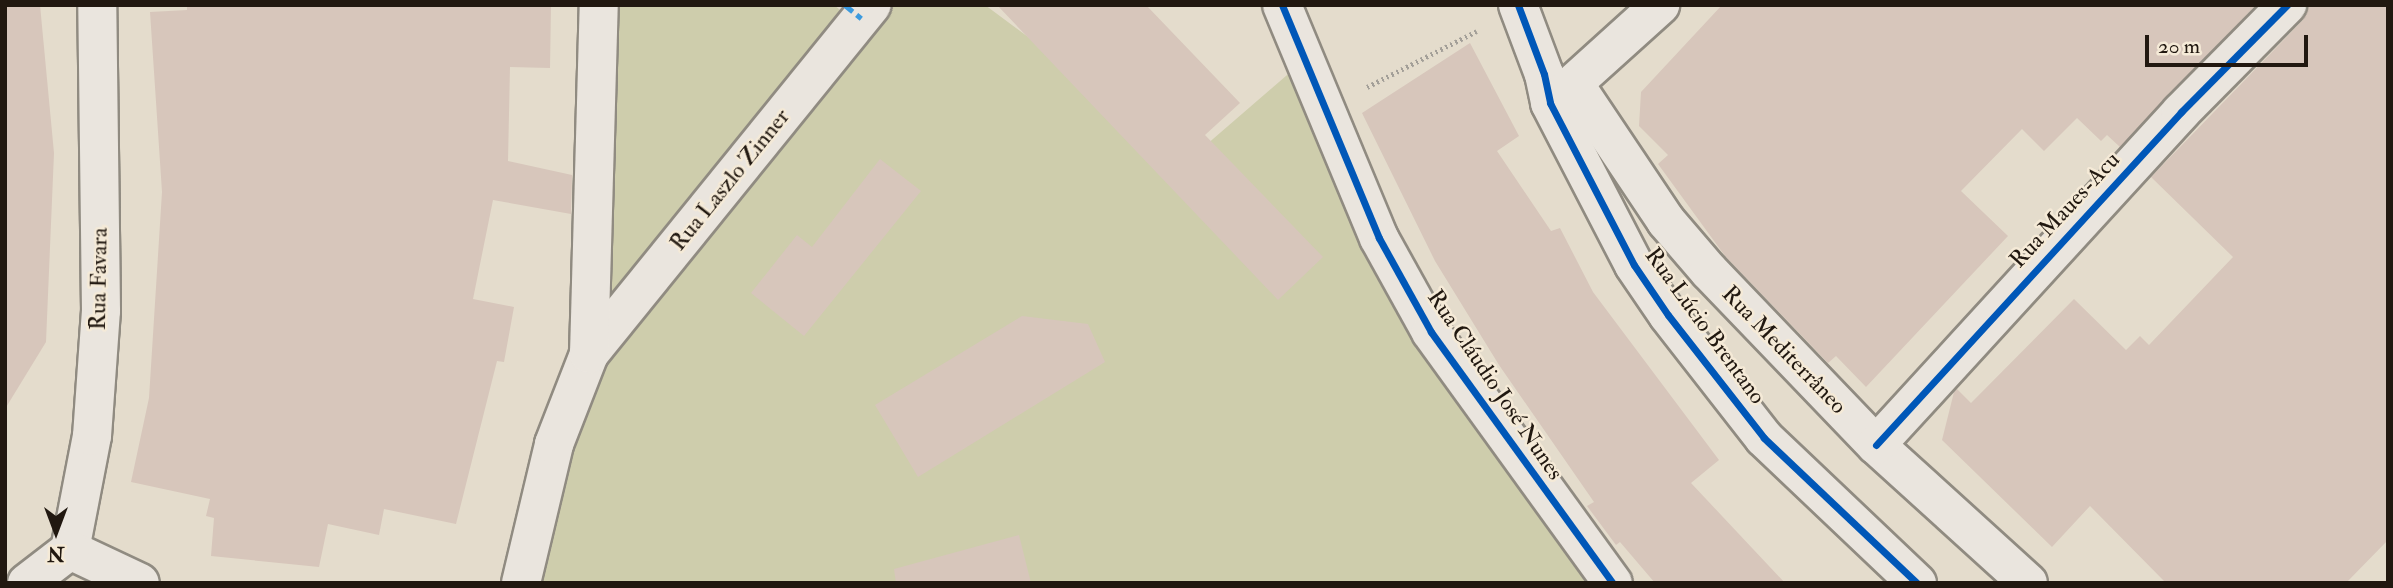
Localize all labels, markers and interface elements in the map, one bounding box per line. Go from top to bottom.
scale bar [2148,21,2311,65]
text: 20 m [2158,33,2200,60]
street label: Rua Laszlo Zinner [664,103,796,257]
street label: Rua Maues-Acu [2004,146,2126,274]
street label: Rua Favara [84,227,114,331]
street label: Rua Lúcio Brentano [1639,242,1771,410]
street label: Rua Mediterrâneo [1716,280,1852,420]
street label: Rua Cláudio José Nunes [1421,285,1569,485]
north arrow [21,497,91,567]
text: N [48,541,65,565]

